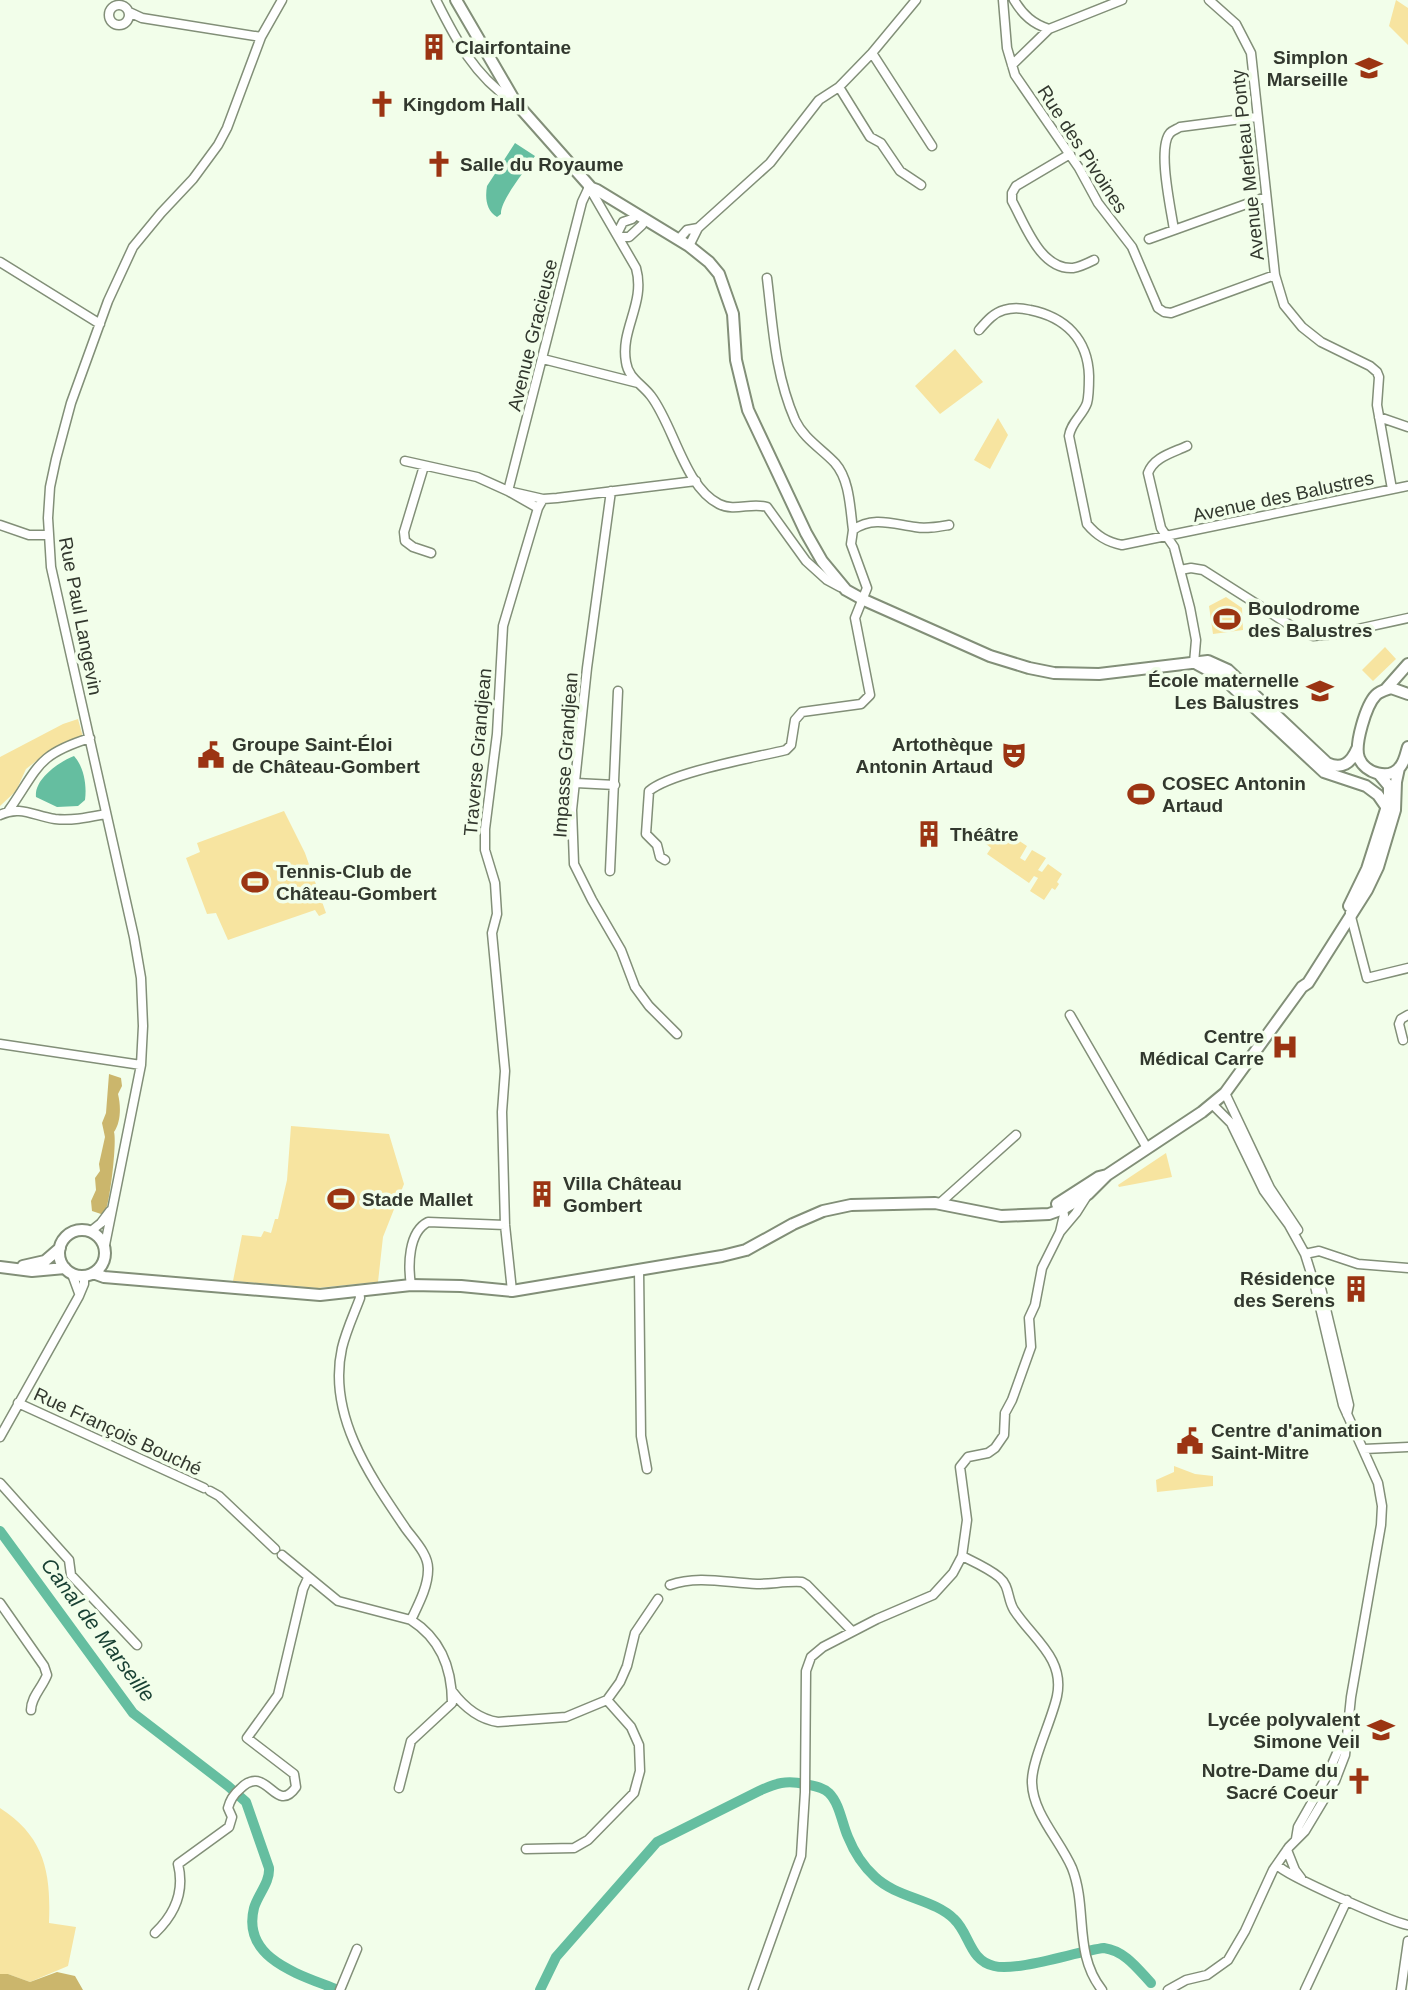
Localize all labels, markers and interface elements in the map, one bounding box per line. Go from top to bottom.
building icon: Clairfontaine [419,32,449,62]
place label: Clairfontaine [455,37,571,58]
place label: Simplon Marseille [1267,47,1348,90]
school or university icon: Simplon Marseille [1354,53,1384,83]
street label: Avenue Merleau Ponty [1227,68,1268,261]
street label: Rue des Pivoines [1034,82,1132,217]
church icon: Kingdom Hall [367,89,397,119]
place label: Kingdom Hall [403,94,525,115]
church icon: Salle du Royaume [424,149,454,179]
place label: Salle du Royaume [460,154,624,175]
street label: Avenue Gracieuse [503,257,562,413]
street label: Avenue des Balustres [1191,467,1376,526]
street label: Rue Paul Langevin [55,535,106,697]
place label: Boulodrome des Balustres [1248,598,1373,641]
sports icon: Boulodrome des Balustres [1212,604,1242,634]
street label: Traverse Grandjean [460,667,495,837]
place label: École maternelle Les Balustres [1148,670,1299,713]
street label: Impasse Grandjean [549,672,582,838]
school or university icon: École maternelle Les Balustres [1305,676,1335,706]
place label: Groupe Saint-Éloi de Château-Gombert [232,734,421,777]
place label: Artothèque Antonin Artaud [855,734,993,777]
public building icon: Groupe Saint-Éloi de Château-Gombert [196,740,226,770]
theatre icon: Artothèque Antonin Artaud [999,740,1029,770]
place label: COSEC Antonin Artaud [1162,773,1306,816]
sports icon: COSEC Antonin Artaud [1126,779,1156,809]
building icon: Théâtre [914,819,944,849]
place label: Théâtre [950,824,1019,845]
place label: Tennis-Club de Château-Gombert [276,861,437,904]
sports icon: Tennis-Club de Château-Gombert [240,867,270,897]
place label: Centre Médical Carre [1139,1026,1264,1069]
hospital icon: Centre Médical Carre [1270,1032,1300,1062]
place label: Villa Château Gombert [563,1173,682,1216]
building icon: Villa Château Gombert [527,1179,557,1209]
sports icon: Stade Mallet [326,1184,356,1214]
place label: Stade Mallet [362,1189,474,1210]
place label: Résidence des Serens [1234,1268,1335,1311]
building icon: Résidence des Serens [1341,1274,1371,1304]
street label: Rue François Bouché [31,1383,205,1480]
place label: Centre d'animation Saint-Mitre [1211,1420,1382,1463]
public building icon: Centre d'animation Saint-Mitre [1175,1426,1205,1456]
water label: Canal de Marseille [37,1553,160,1706]
place label: Lycée polyvalent Simone Veil [1208,1709,1361,1752]
school or university icon: Lycée polyvalent Simone Veil [1366,1715,1396,1745]
place label: Notre-Dame du Sacré Coeur [1202,1760,1339,1803]
church icon: Notre-Dame du Sacré Coeur [1344,1766,1374,1796]

